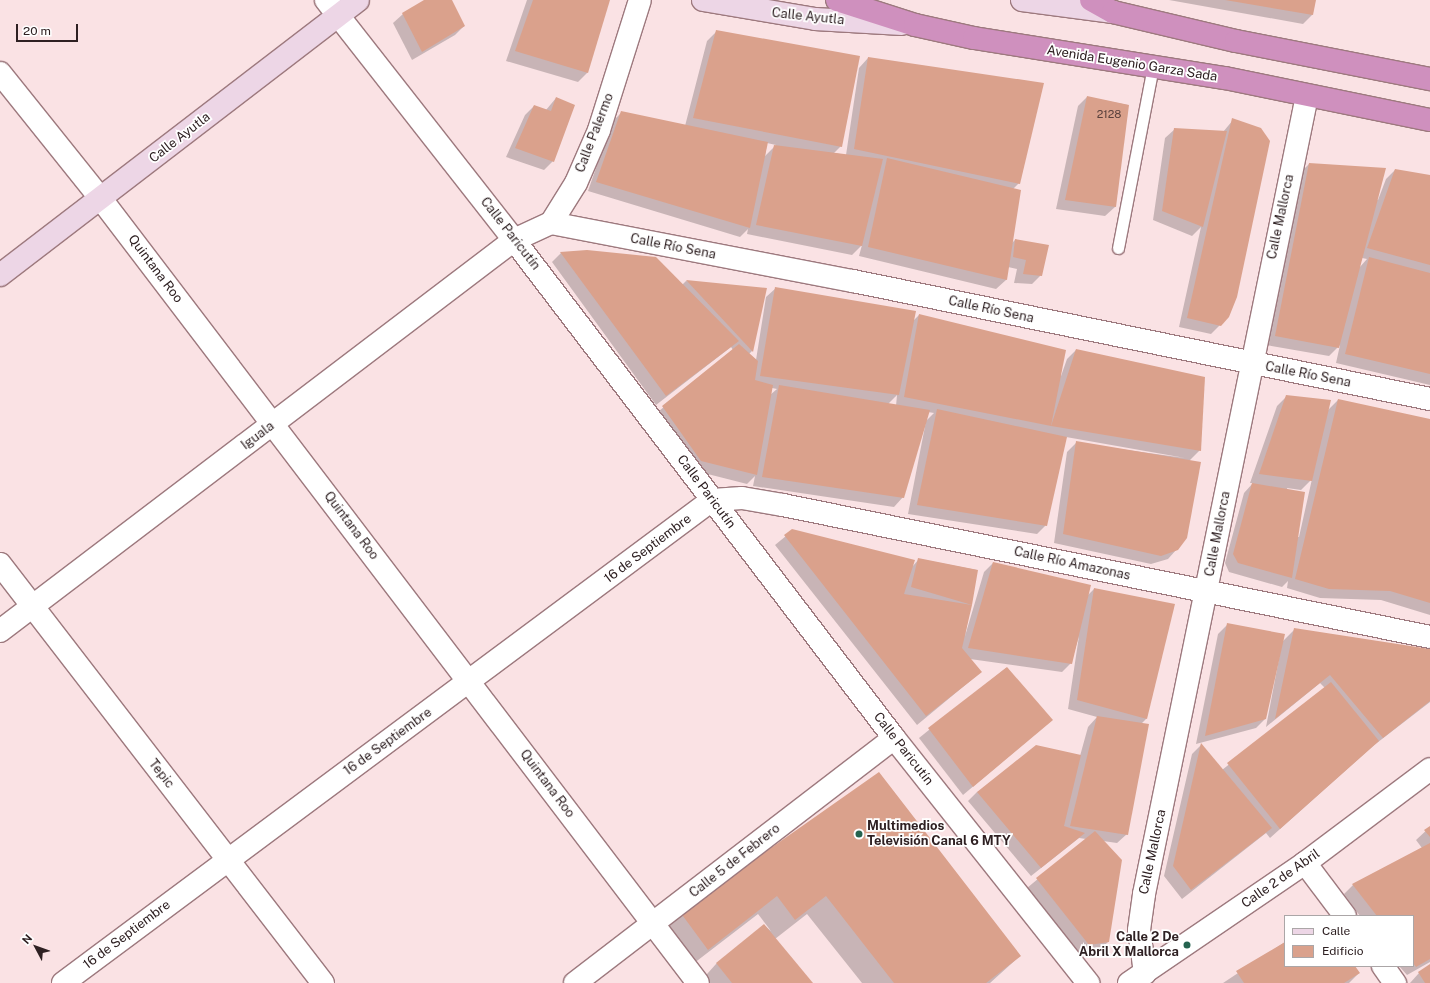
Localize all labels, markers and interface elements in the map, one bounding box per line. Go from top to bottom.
street label: Calle Ayutla [771,5,845,29]
scale bar [18,16,80,42]
text: 20 m [23,24,51,38]
street label: Avenida Eugenio Garza Sada [1046,43,1218,85]
street label: Calle Palermo [573,91,617,175]
house number: 2128 [1097,107,1121,121]
street label: Calle Ayutla [146,109,214,167]
street label: Calle Mallorca [1264,173,1298,261]
street label: Calle Paricutín [477,195,543,273]
street label: Calle Río Sena [629,231,717,263]
street label: Quintana Roo [124,232,186,306]
street label: Calle Río Sena [947,293,1035,327]
street label: Calle Río Sena [1264,359,1352,391]
street label: Iguala [238,419,278,453]
street label: Calle Paricutín [673,452,739,532]
street label: Quintana Roo [320,489,382,563]
street label: Calle Mallorca [1202,490,1234,578]
street label: 16 de Septiembre [601,511,695,587]
street label: Calle Río Amazonas [1012,544,1132,584]
street label: 16 de Septiembre [341,705,435,779]
street label: Calle Paricutín [870,710,936,788]
street label: Quintana Roo [516,747,578,821]
street label: Tepic [145,757,177,791]
street label: Calle Mallorca [1136,808,1170,896]
place label: Multimedios Televisión Canal 6 MTY [867,819,1011,850]
street label: Calle 5 de Febrero [686,821,784,901]
marker: Multimedios Televisión Canal 6 MTY [854,829,864,839]
street label: Calle 2 de Abril [1239,846,1323,912]
street label: 16 de Septiembre [80,897,174,973]
legend [1284,915,1414,967]
text: Calle [1322,924,1350,938]
north arrow [16,927,56,967]
place label: Calle 2 De Abril X Mallorca [1079,930,1179,961]
text: N [20,932,34,946]
marker: Calle 2 De Abril X Mallorca [1182,940,1192,950]
text: Edificio [1322,944,1364,958]

